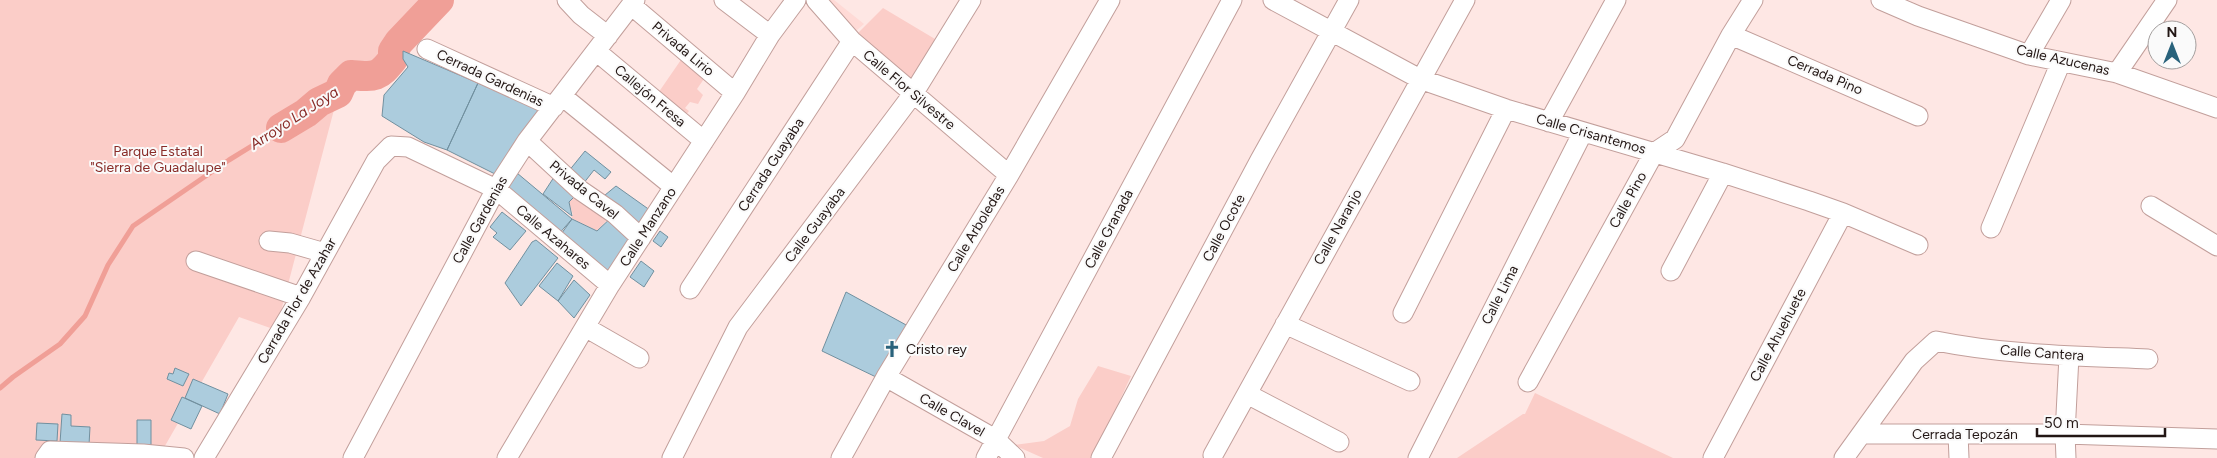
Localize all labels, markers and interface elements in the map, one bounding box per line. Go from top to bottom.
street label: Privada Lirio [649,18,717,80]
north arrow [2147,20,2197,70]
text: N [2167,24,2177,41]
street label: Calle Azucenas [2015,41,2111,79]
street label: Cerrada Gardenias [434,46,546,110]
street label: Calle Flor Silvestre [859,46,959,134]
street label: Cerrada Pino [1785,51,1865,99]
street label: Callejón Fresa [611,61,689,131]
water label: Arroyo La Joya [245,83,342,154]
street label: Calle Crisantemos [1534,110,1648,158]
street label: Cerrada Guayaba [734,115,808,215]
park label: Parque Estatal "Sierra de Guadalupe" [90,143,226,176]
street label: Privada Cavel [546,157,622,223]
street label: Calle Pino [1606,169,1650,231]
street label: Calle Gardenias [449,173,511,267]
street label: Calle Arboledas [944,183,1008,275]
street label: Calle Manzano [616,184,680,270]
street label: Calle Guayaba [781,184,849,266]
street label: Calle Granada [1081,186,1137,272]
street label: Calle Naranjo [1310,186,1366,268]
street label: Calle Ocote [1199,191,1249,265]
street label: Calle Azahares [512,201,594,273]
street label: Cerrada Flor de Azahar [254,235,340,367]
street label: Calle Lima [1478,263,1522,327]
street label: Calle Ahuehuete [1746,285,1810,385]
church icon: Cristo rey [882,339,902,359]
place label: Cristo rey [906,341,968,358]
street label: Calle Cantera [1999,342,2085,364]
street label: Calle Clavel [916,390,988,440]
scale bar [2037,406,2164,438]
text: 50 m [2044,414,2079,432]
street label: Cerrada Tepozán [1912,426,2018,443]

